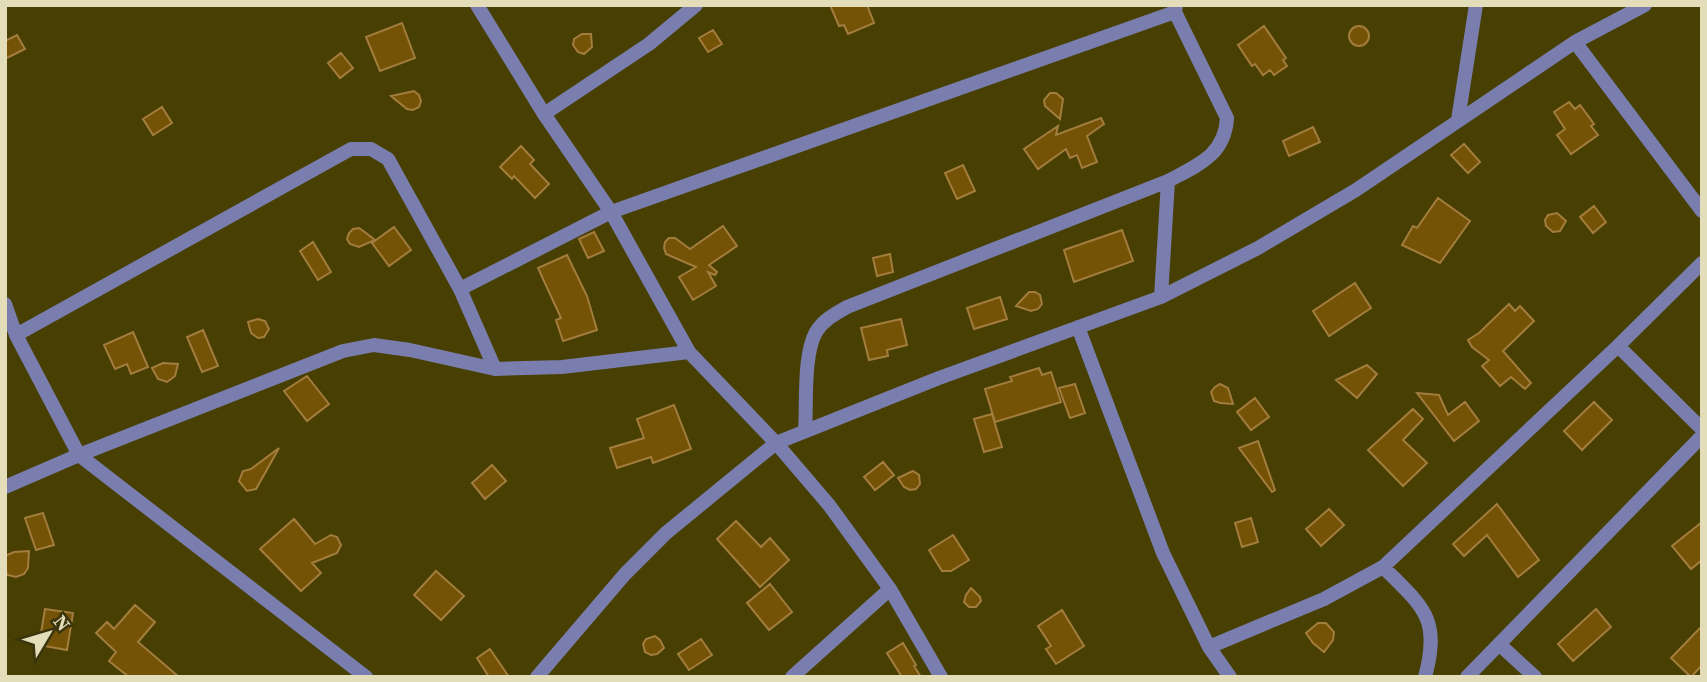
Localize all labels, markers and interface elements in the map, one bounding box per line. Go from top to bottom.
north arrow [14,598,84,668]
text: N [48,609,77,636]

